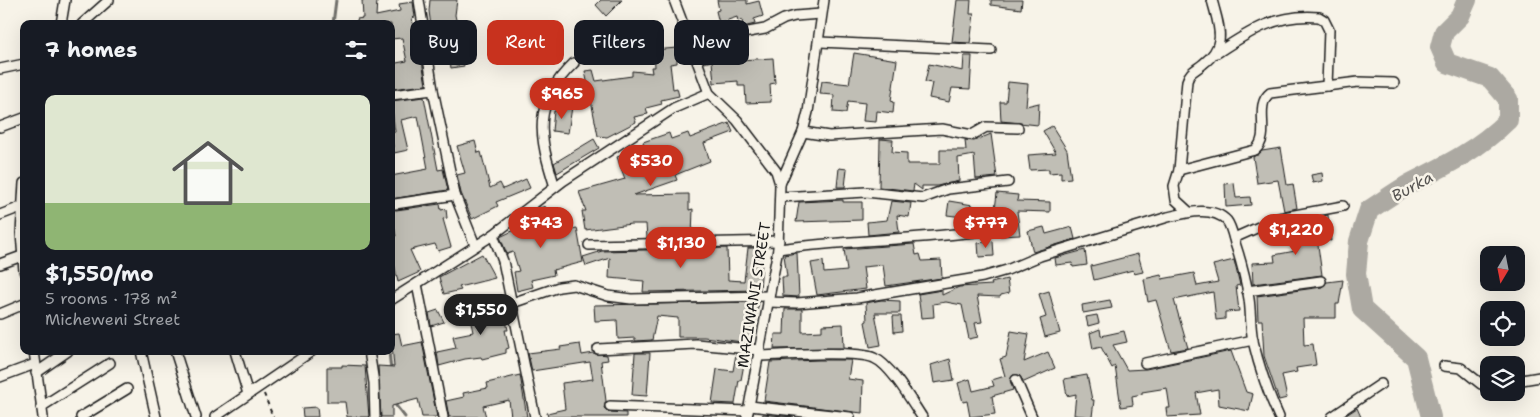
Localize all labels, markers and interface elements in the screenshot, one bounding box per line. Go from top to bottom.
chip: Buy [410,20,477,65]
chip: Rent [487,20,564,65]
chip: Filters [574,20,664,65]
chip: New [674,20,749,65]
text: 7 homes [45,36,137,64]
icon: filters [342,36,370,64]
pin: $965 [532,78,592,120]
text: $965 [541,83,583,104]
icon: home [163,128,253,218]
pin: $530 [621,144,681,187]
text: $530 [629,150,673,171]
water label: Burka [1388,166,1437,206]
pin: $743 [511,206,571,249]
pin: $777 [956,206,1016,249]
text: $743 [519,212,563,233]
text: $777 [964,212,1008,233]
pin: $1,220 [1255,214,1337,256]
text: $1,220 [1269,219,1323,240]
street label: MAZIWANI STREET [733,221,775,369]
pin: $1,130 [640,226,722,269]
text: $1,130 [656,232,706,253]
north arrow [1480,246,1525,291]
map controls [1480,246,1525,401]
text: $1,550/mo [45,260,154,288]
text: 5 rooms · 178 m² [45,288,178,309]
pin: $1,550 [440,294,522,336]
text: $1,550 [455,299,507,320]
button: locate [1480,301,1525,346]
text: Micheweni Street [45,309,180,330]
button: layers [1480,356,1525,401]

